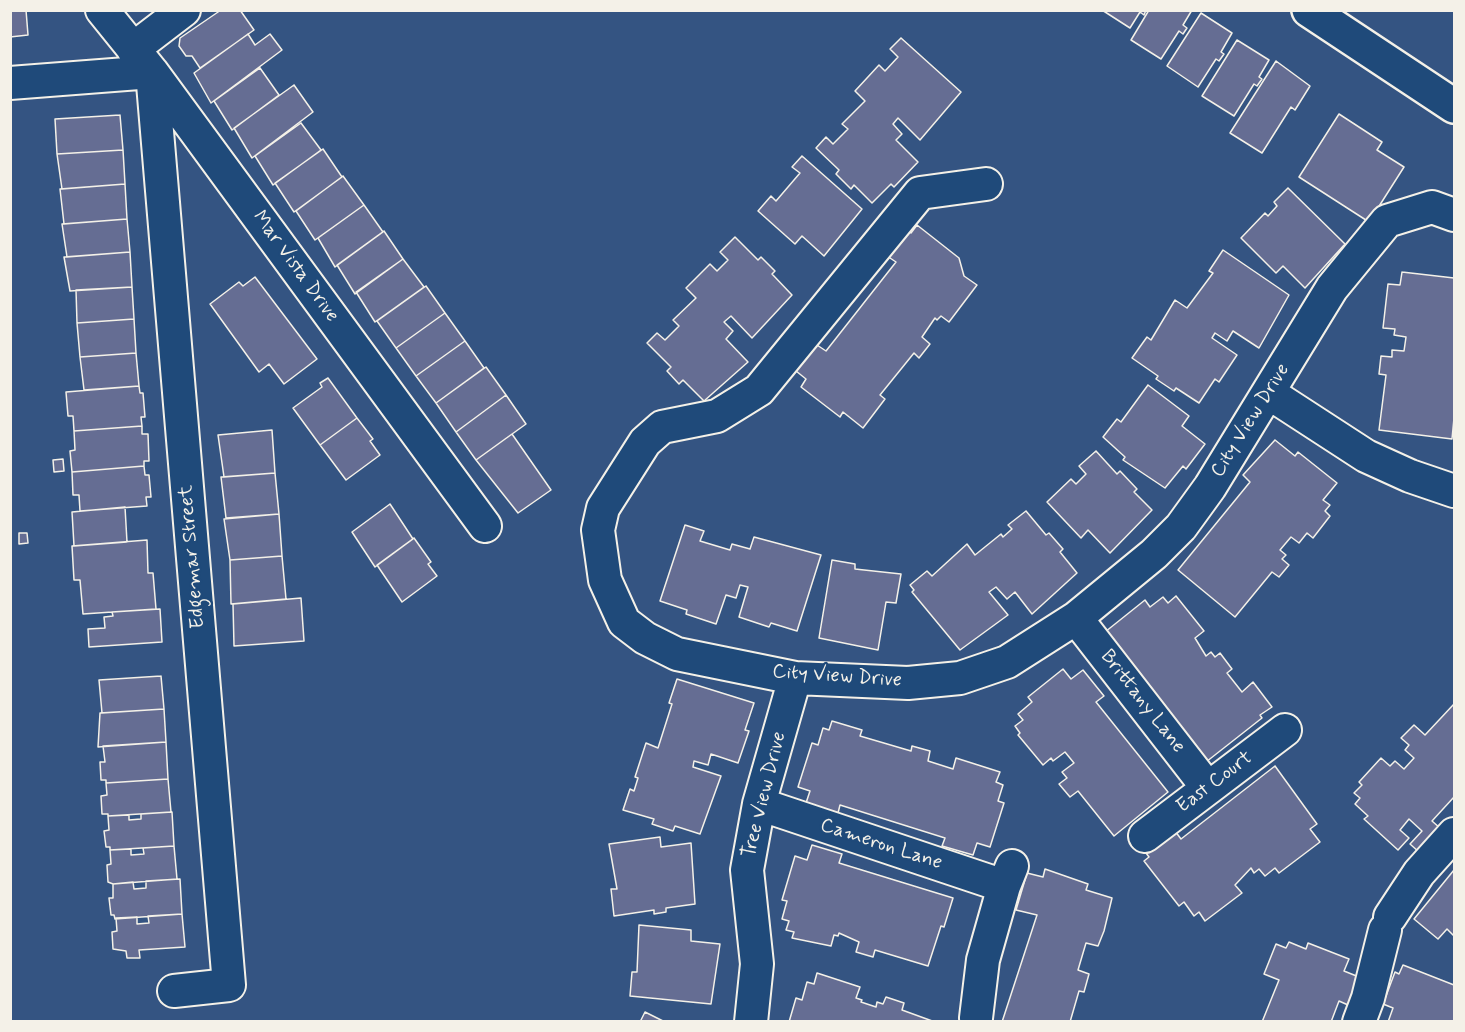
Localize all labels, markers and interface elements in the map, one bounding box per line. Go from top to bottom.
street label: Mar Vista Drive [246,207,344,327]
street label: City View Drive [1206,360,1296,482]
street label: Edgemar Street [175,484,211,630]
street label: Brittany Lane [1094,646,1190,758]
street label: City View Drive [771,661,903,693]
street label: Tree View Drive [738,729,792,861]
street label: East Court [1172,747,1258,819]
street label: Cameron Lane [817,814,945,876]

